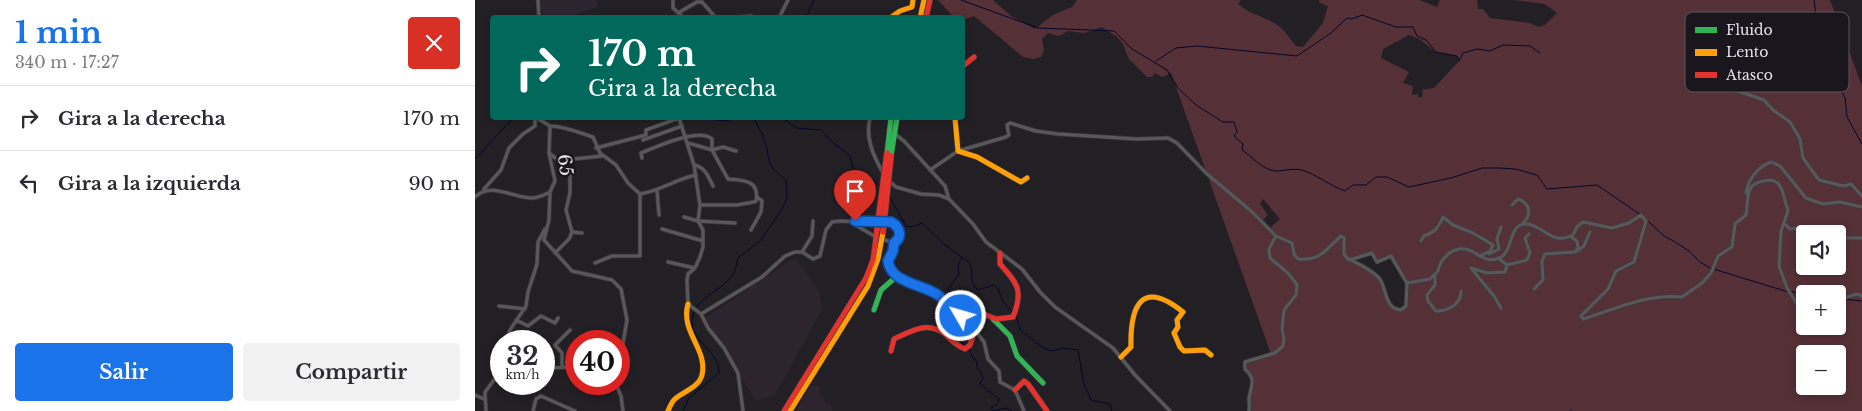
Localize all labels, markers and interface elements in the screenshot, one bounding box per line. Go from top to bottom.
legend [1685,12,1849,92]
text: 1 min [15,14,102,51]
button: close [408,17,460,69]
text: Fluido [1726,21,1773,39]
text: 170 m [588,32,696,75]
icon: right [505,35,570,100]
text: Lento [1726,43,1768,61]
text: 340 m · 17:27 [15,52,119,72]
text: Atasco [1725,66,1773,84]
text: Gira a la derecha [588,75,777,102]
icon: right [15,104,43,132]
text: Gira a la derecha [58,107,226,130]
text: 170 m [403,107,460,130]
street label: 65 [553,153,577,177]
icon: left [15,169,43,197]
pin [834,170,876,221]
text: Gira a la izquierda [58,172,241,195]
text: 90 m [408,172,460,195]
icon: arrive [841,177,869,205]
map controls [1796,225,1846,395]
button: sound [1796,225,1846,275]
button: + [1796,285,1846,335]
position arrow [934,289,986,341]
speed limit sign: 40 [565,330,630,395]
text: 32 [506,341,539,372]
button: Salir [15,343,233,401]
button: Compartir [243,343,460,401]
button: − [1796,345,1846,395]
text: km/h [505,367,540,382]

